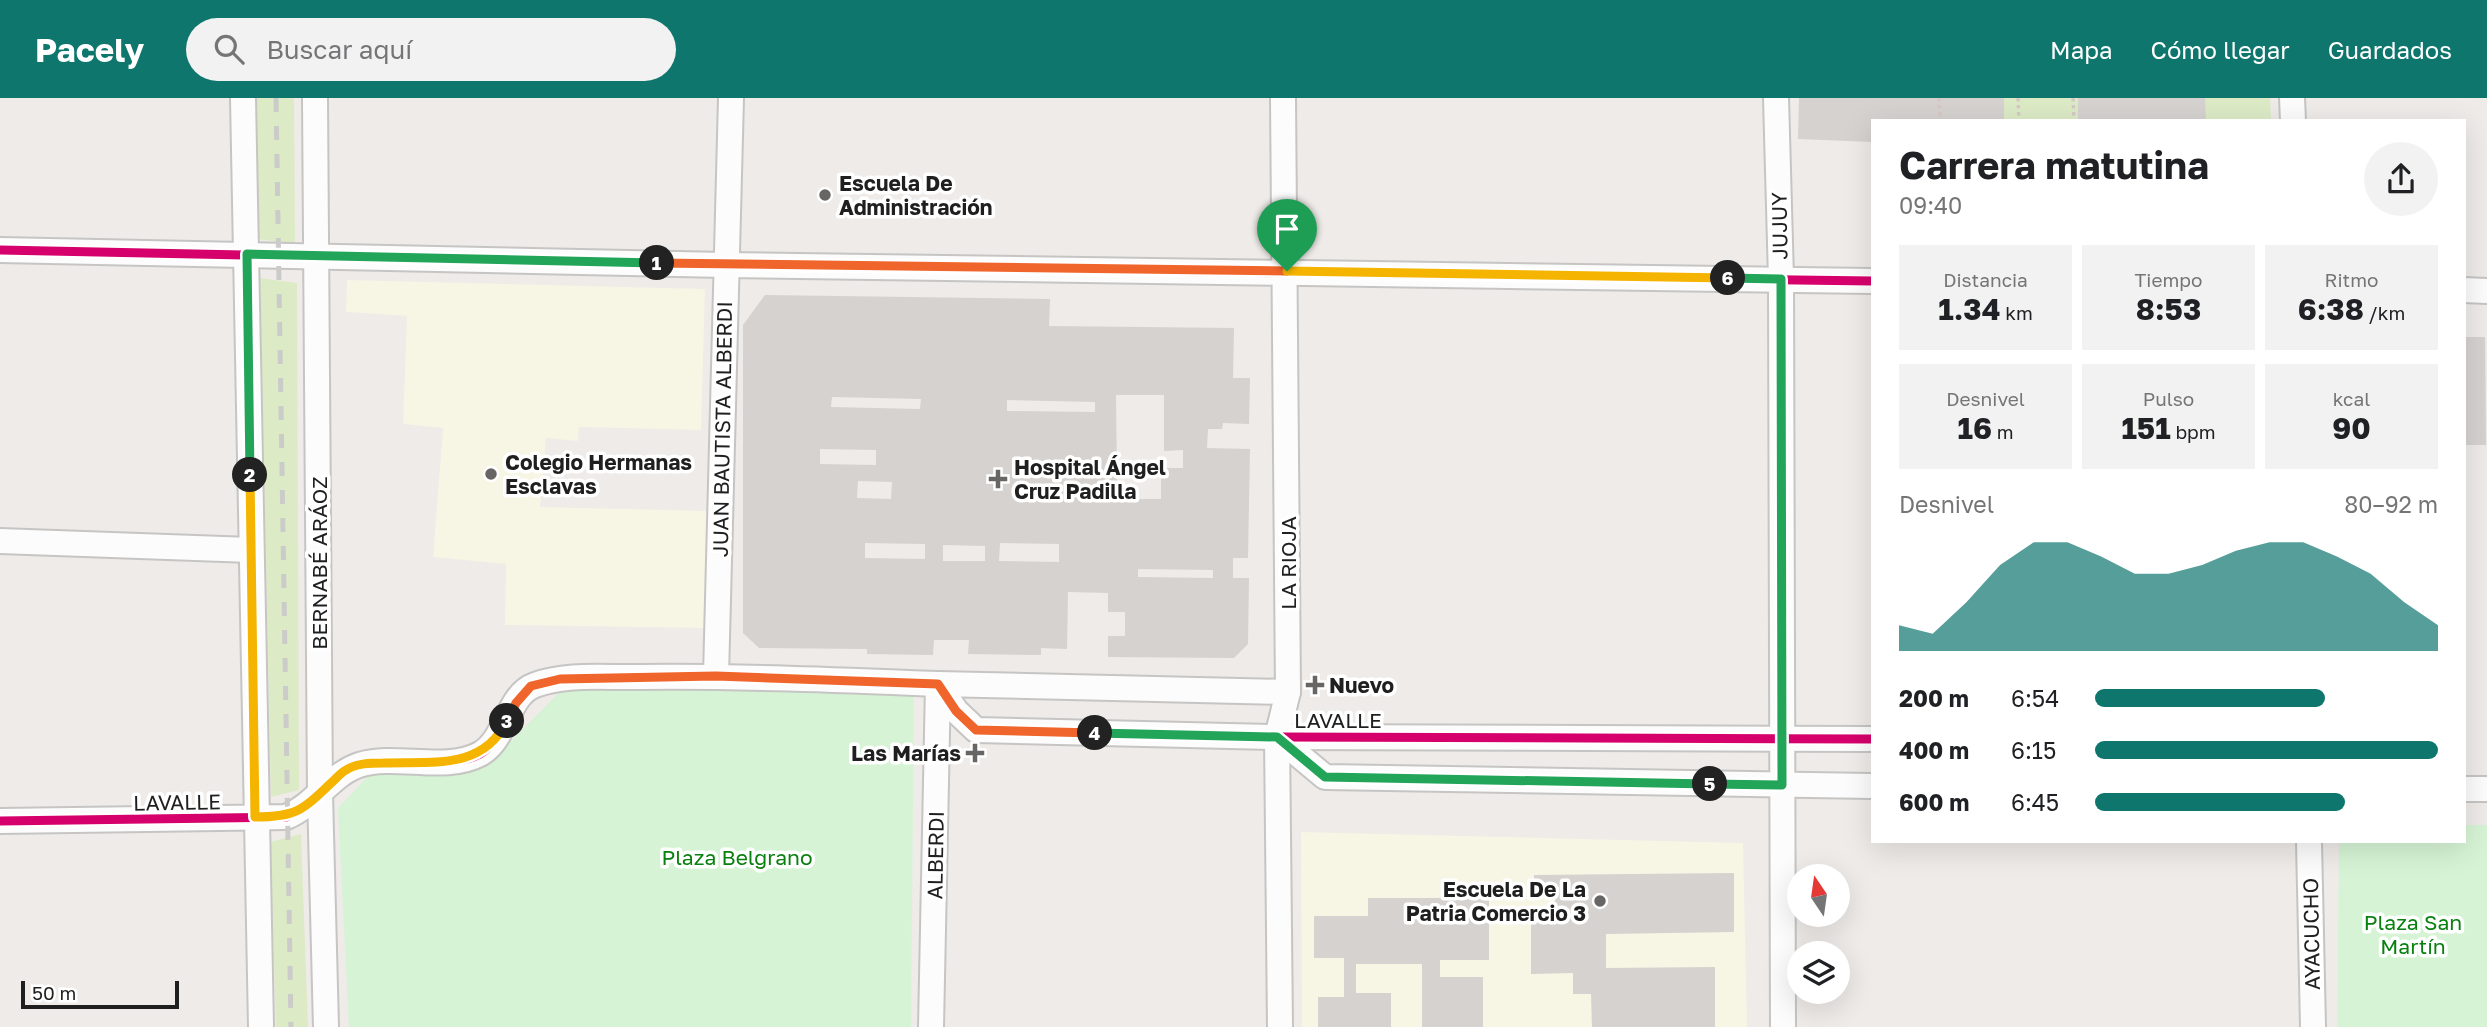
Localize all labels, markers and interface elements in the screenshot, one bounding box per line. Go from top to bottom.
search box [186,18,676,81]
text: Pacely [35,30,144,69]
icon: search [210,30,248,68]
text: Buscar aquí [266,34,412,65]
text: Mapa [2050,35,2113,64]
text: Cómo llegar [2151,35,2290,64]
text: Guardados [2328,35,2452,64]
text: Carrera matutina [1899,142,2209,187]
button: share [2364,142,2438,216]
place label: Escuela De Administración [839,170,992,220]
marker: Escuela De Administración [817,187,833,203]
text: 09:40 [1899,191,1962,219]
street label: JUJUY [1765,192,1793,260]
pin [1257,199,1317,271]
icon: arrive [1268,210,1306,248]
pin: 1 [640,246,674,280]
text: 1 [652,251,661,274]
pin: 6 [1710,260,1746,296]
text: 6 [1721,266,1734,289]
text: Distancia [1943,268,2028,291]
text: Tiempo [2135,268,2202,291]
text: Ritmo [2325,268,2378,291]
text: 1.34 [1938,291,2000,327]
text: 8:53 [2136,291,2201,327]
text: 6:38 [2298,291,2364,327]
street label: JUAN BAUTISTA ALBERDI [707,301,737,557]
text: km [2000,301,2033,324]
text: /km [2364,301,2405,324]
text: Desnivel [1946,387,2025,410]
text: Pulso [2143,387,2194,410]
text: kcal [2333,387,2370,410]
text: 16 [1957,410,1992,446]
text: 151 [2121,410,2171,446]
text: 90 [2332,410,2371,446]
text: m [1992,420,2014,443]
text: bpm [2171,420,2216,443]
place label: Colegio Hermanas Esclavas [505,449,692,499]
place label: Hospital Ángel Cruz Padilla [1014,454,1166,504]
pin: 2 [232,458,268,492]
text: 2 [244,463,255,486]
marker: Colegio Hermanas Esclavas [483,466,499,482]
marker: Hospital Ángel Cruz Padilla [988,469,1008,489]
street label: BERNABÉ ARÁOZ [306,476,332,650]
text: Desnivel [1899,490,1994,518]
text: 80–92 m [2344,490,2438,518]
street label: LA RIOJA [1275,516,1301,610]
place label: Nuevo [1329,672,1394,698]
marker: Nuevo [1307,677,1323,693]
text: 200 m [1899,684,1969,712]
text: 6:54 [2011,684,2059,712]
pin: 3 [490,704,524,738]
street label: LAVALLE [1294,707,1382,733]
text: 3 [501,709,512,732]
pin: 4 [1078,716,1112,750]
text: 4 [1089,721,1100,744]
text: 400 m [1899,736,1969,764]
text: 6:15 [2011,736,2056,764]
place label: Las Marías [851,740,961,766]
marker: Las Marías [967,745,983,761]
pin: 5 [1692,766,1728,802]
text: 5 [1704,772,1715,795]
street label: LAVALLE [133,788,221,816]
text: 600 m [1899,788,1969,816]
text: 6:45 [2011,788,2059,816]
street label: ALBERDI [921,811,949,899]
park label: Plaza Belgrano [661,844,813,870]
north arrow [1787,864,1850,928]
map controls [1787,864,1850,1004]
place label: Escuela De La Patria Comercio 3 [1406,876,1586,926]
street label: AYACUCHO [2297,878,2325,990]
marker: Escuela De La Patria Comercio 3 [1592,893,1608,909]
park label: Plaza San Martín [2364,909,2462,959]
button: layers [1787,941,1850,1004]
scale bar [21,978,178,1010]
text: 50 m [32,981,76,1004]

